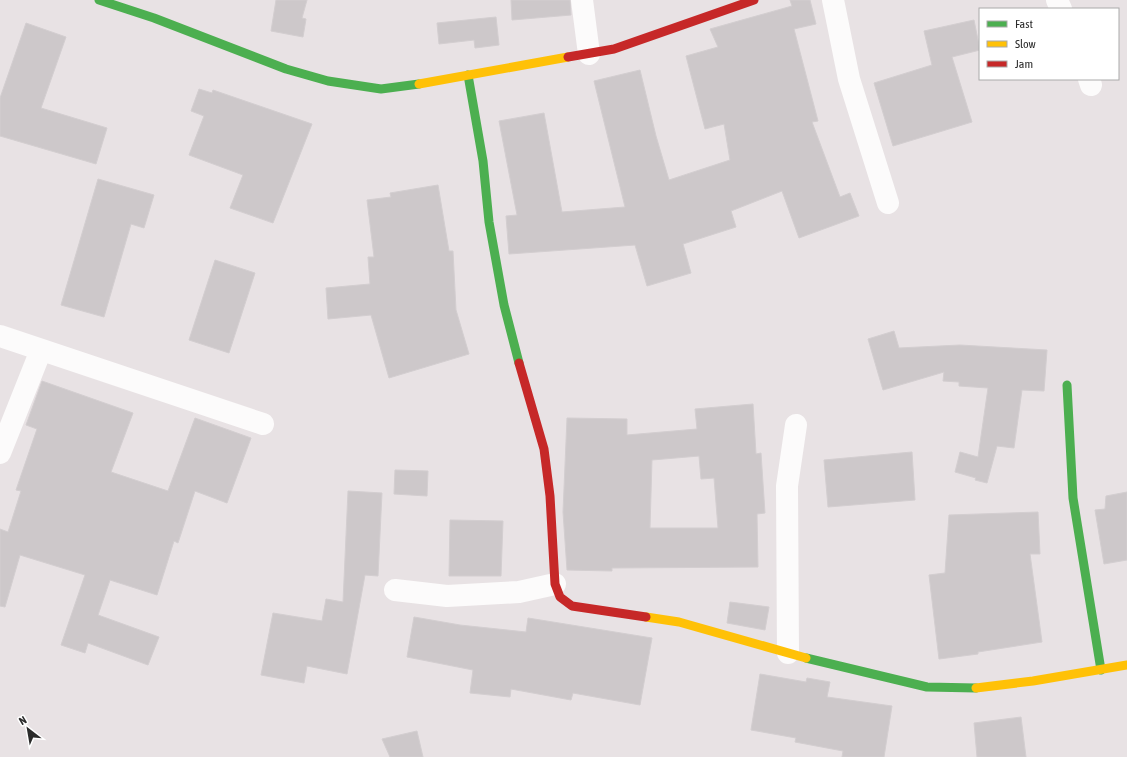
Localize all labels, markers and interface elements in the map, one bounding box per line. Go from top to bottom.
legend [979,8,1119,80]
text: Fast [1015,17,1033,31]
text: Slow [1015,37,1036,51]
text: Jam [1015,57,1033,71]
north arrow [8,709,48,749]
text: N [17,714,29,727]

